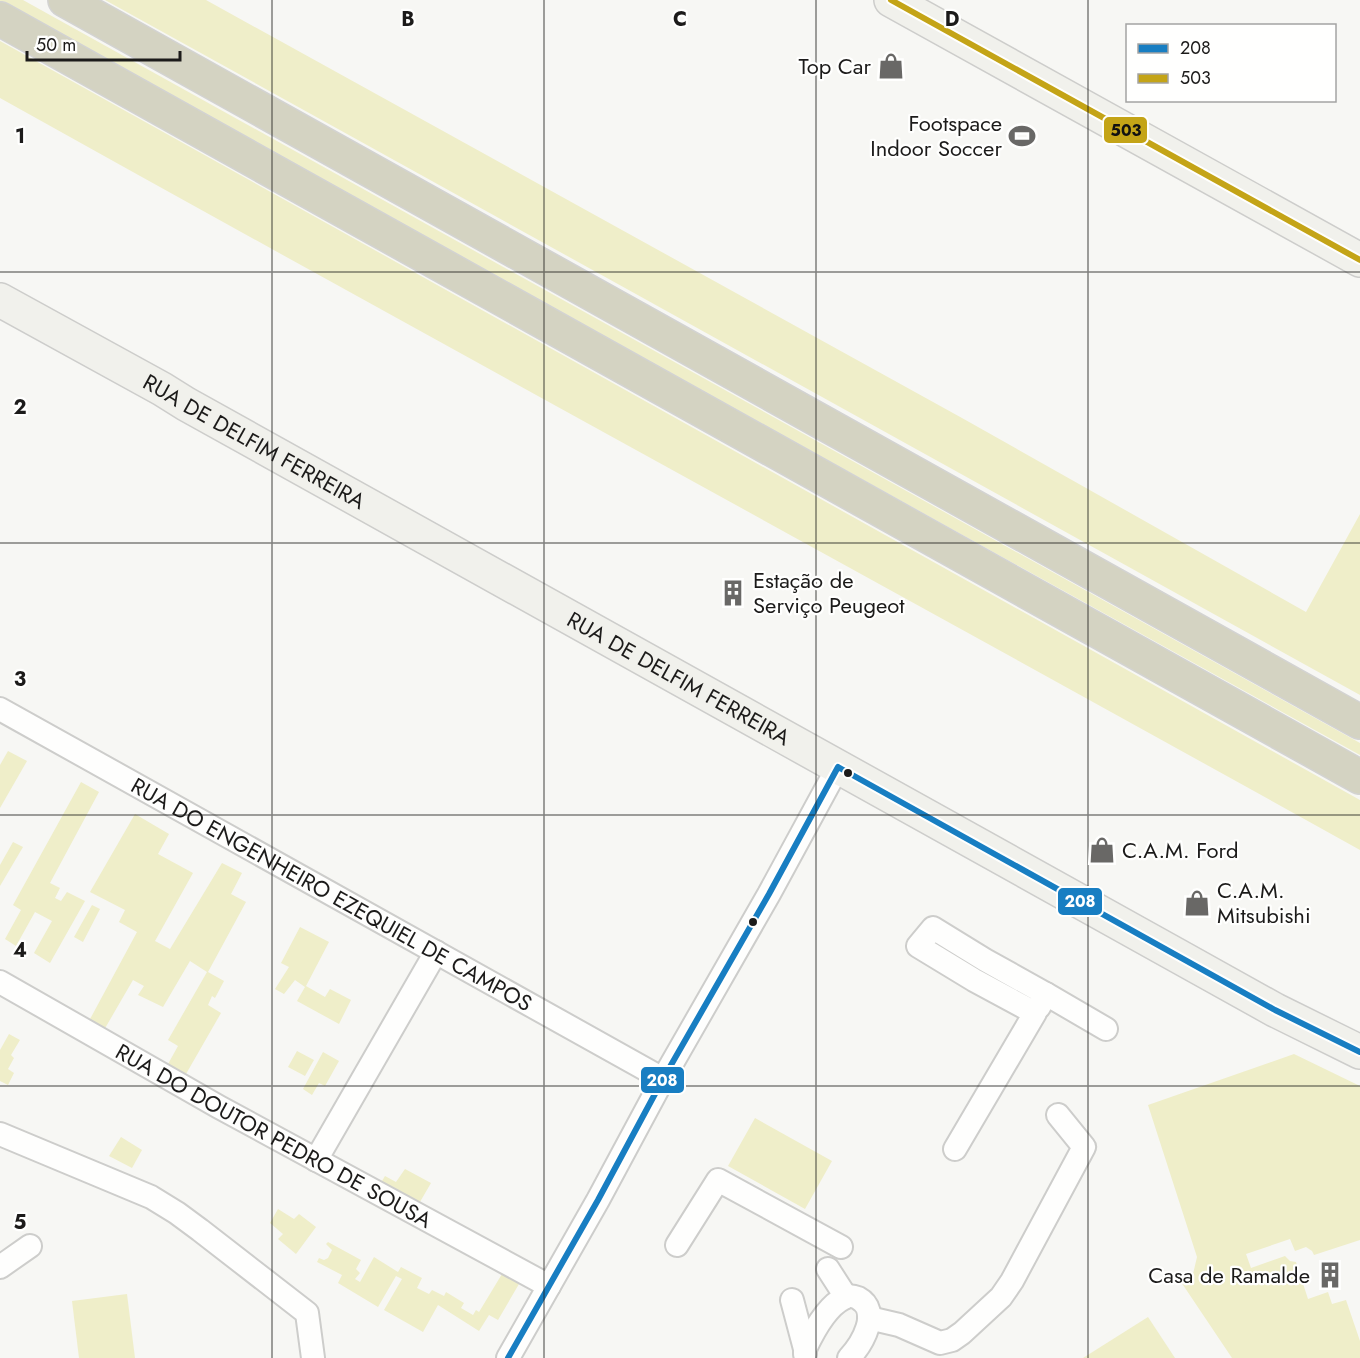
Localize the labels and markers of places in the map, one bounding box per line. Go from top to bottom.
place label: Top Car [799,50,871,82]
shop icon: Top Car [876,51,906,81]
place label: Footspace Indoor Soccer [870,107,1002,164]
sports icon: Footspace Indoor Soccer [1007,121,1037,151]
place label: Estação de Serviço Peugeot [753,564,905,621]
building icon: Estação de Serviço Peugeot [718,578,748,608]
unlabelled marker [842,767,854,779]
place label: C.A.M. Ford [1122,834,1239,866]
shop icon: C.A.M. Ford [1087,835,1117,865]
place label: C.A.M. Mitsubishi [1217,874,1311,931]
shop icon: C.A.M. Mitsubishi [1182,888,1212,918]
unlabelled marker [747,916,759,928]
place label: Casa de Ramalde [1148,1259,1310,1291]
building icon: Casa de Ramalde [1315,1260,1345,1290]

